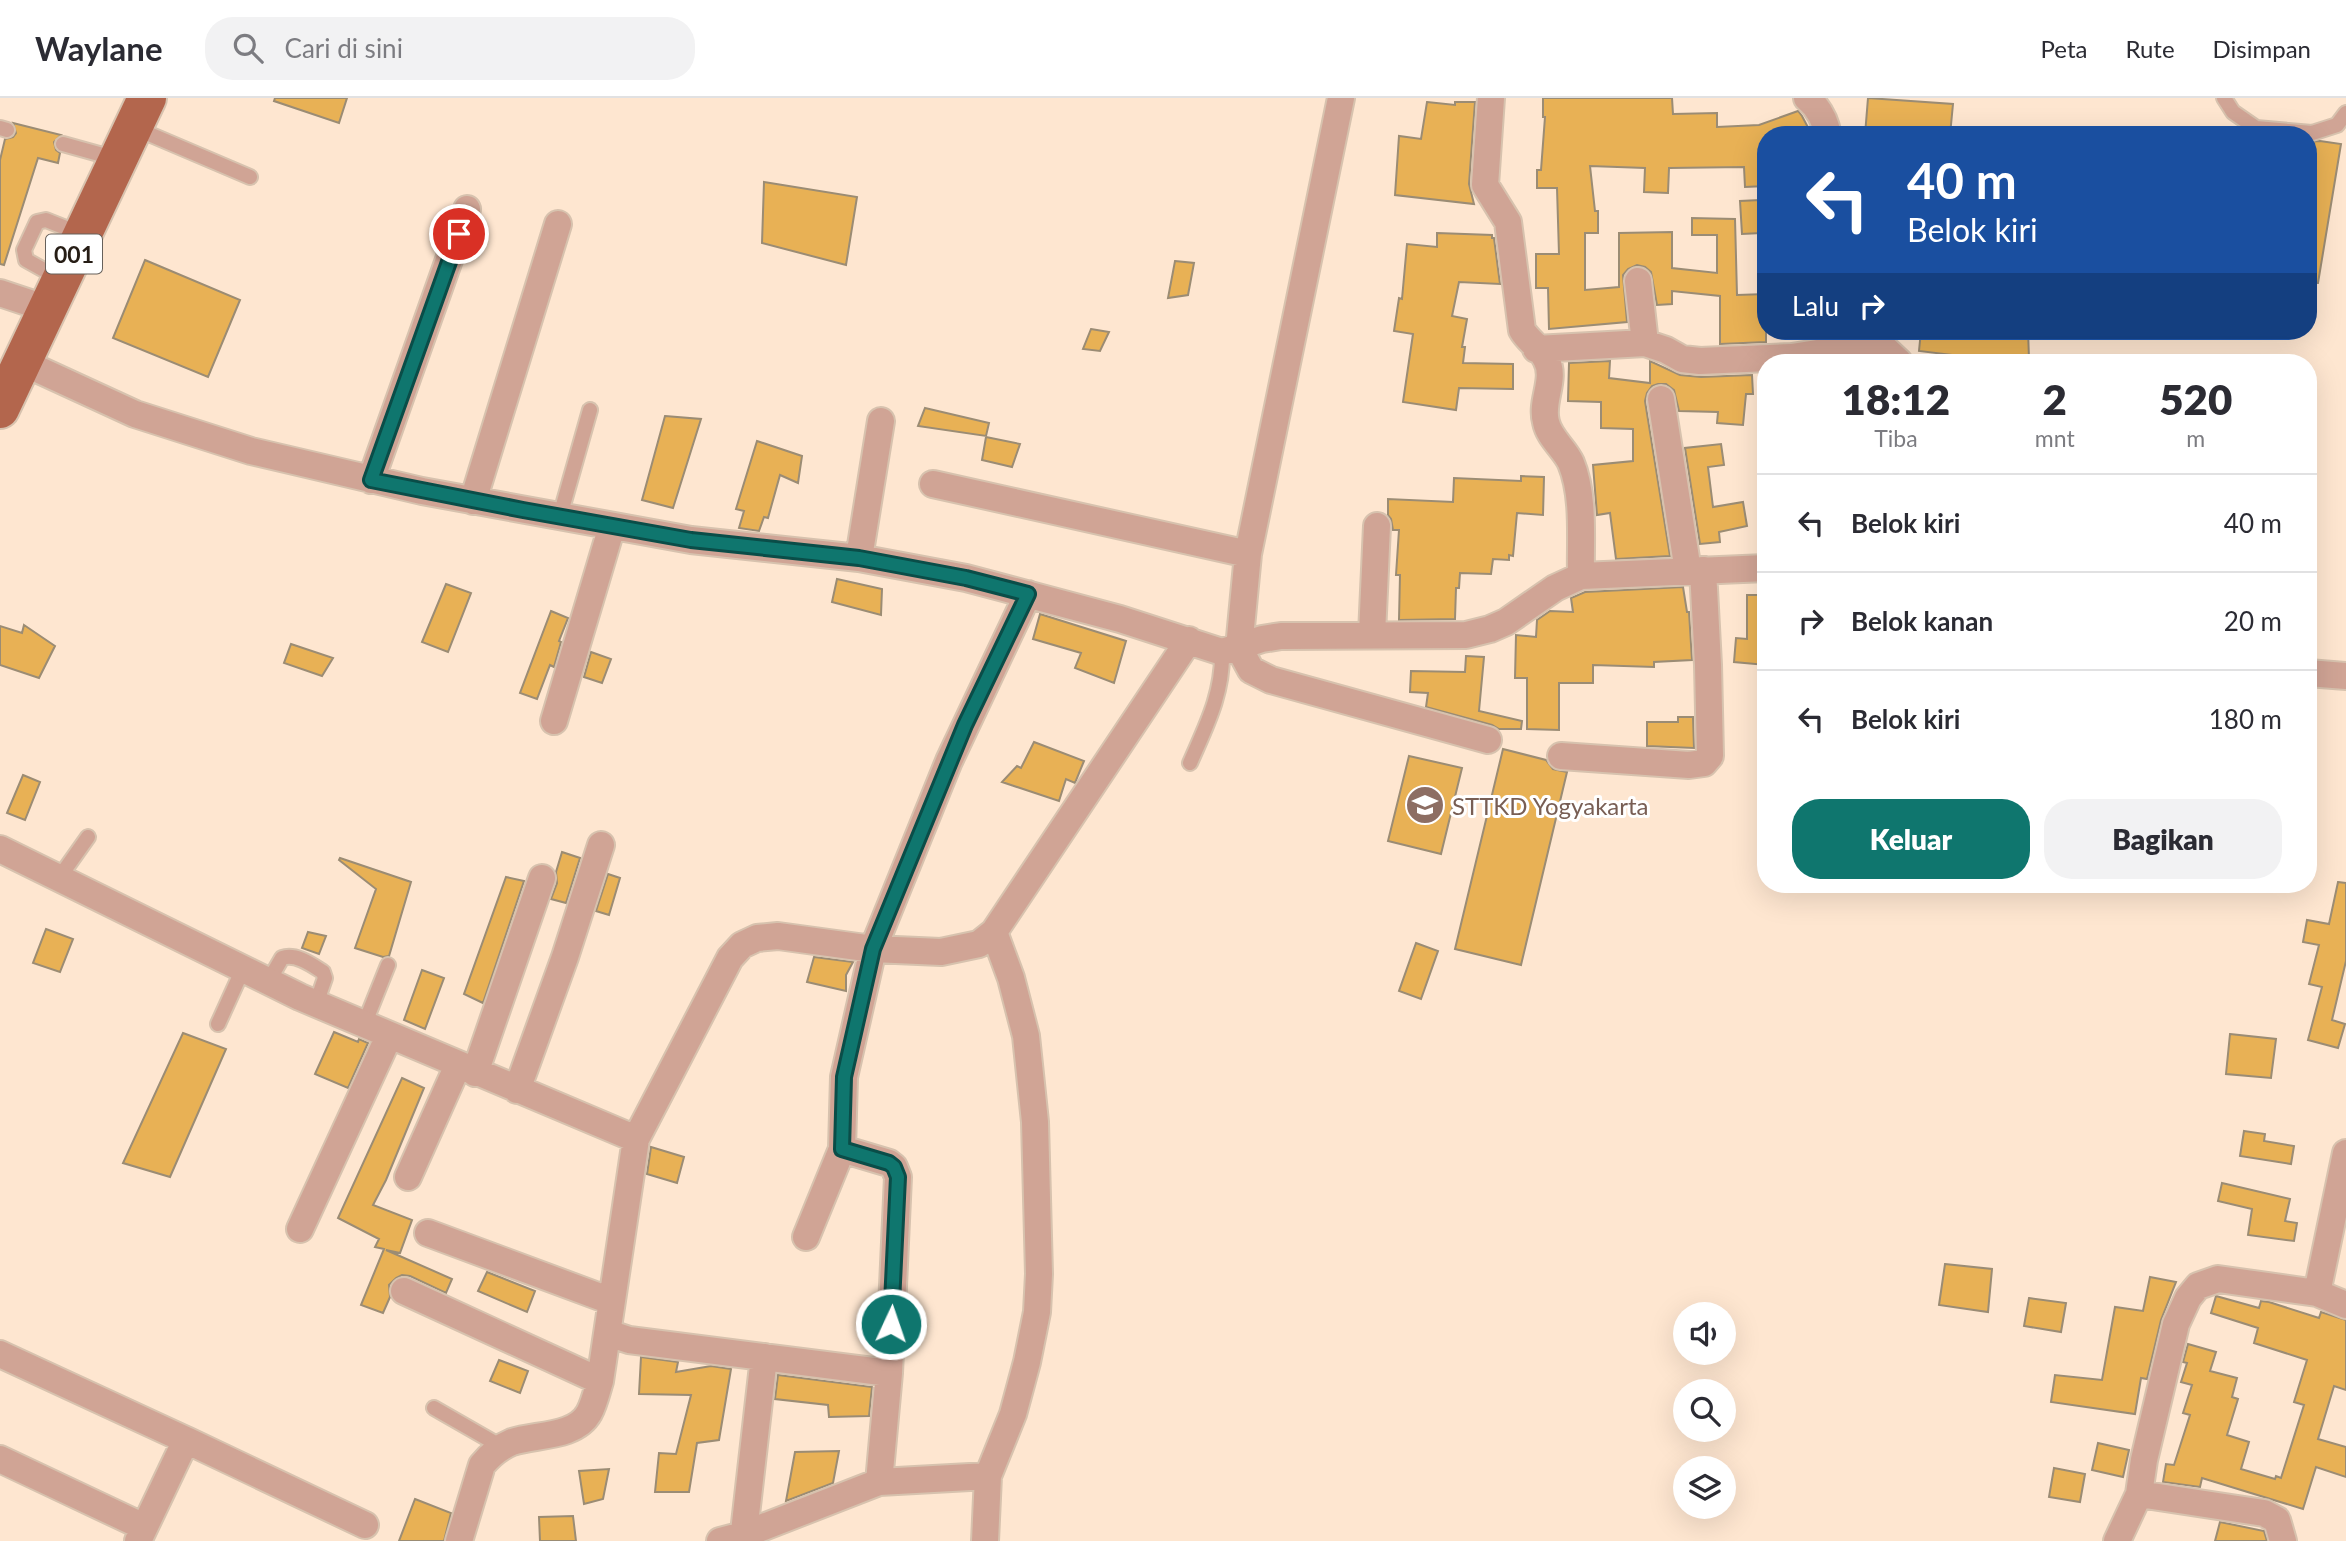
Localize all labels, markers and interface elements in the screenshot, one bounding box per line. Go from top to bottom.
search box [205,17,695,80]
text: Waylane [35,28,163,68]
icon: search [229,29,267,67]
text: Cari di sini [285,32,403,64]
text: Peta [2041,34,2087,63]
text: Rute [2125,34,2175,63]
text: Disimpan [2213,34,2311,63]
text: 40 m [1907,151,2017,209]
icon: left [1792,154,1883,245]
pin [429,204,489,264]
text: Belok kiri [1907,210,2038,249]
icon: arrive [440,215,478,253]
road number: 001 [46,234,102,274]
icon: right [1853,287,1891,325]
text: Lalu [1792,290,1839,322]
text: 18:12 [1842,374,1950,424]
text: 2 [2043,374,2067,424]
text: 520 [2159,374,2232,424]
text: Tiba [1874,424,1918,452]
text: mnt [2035,424,2075,452]
text: m [2186,424,2205,452]
icon: left [1792,504,1830,542]
text: Belok kiri [1851,507,1960,539]
text: 40 m [2224,507,2282,539]
icon: right [1792,602,1830,640]
text: Belok kanan [1851,605,1993,637]
text: 20 m [2224,605,2282,637]
icon: left [1792,700,1830,738]
text: Belok kiri [1851,703,1960,735]
text: 180 m [2209,703,2282,735]
school or university icon: STTKD Yogyakarta [1404,784,1446,826]
place label: STTKD Yogyakarta [1452,791,1649,820]
button: Keluar [1792,799,2030,879]
button: Bagikan [2044,799,2282,879]
position arrow [854,1287,928,1361]
map controls [1673,1302,1736,1519]
button: sound [1673,1302,1736,1365]
button: search [1673,1379,1736,1442]
button: layers [1673,1456,1736,1519]

